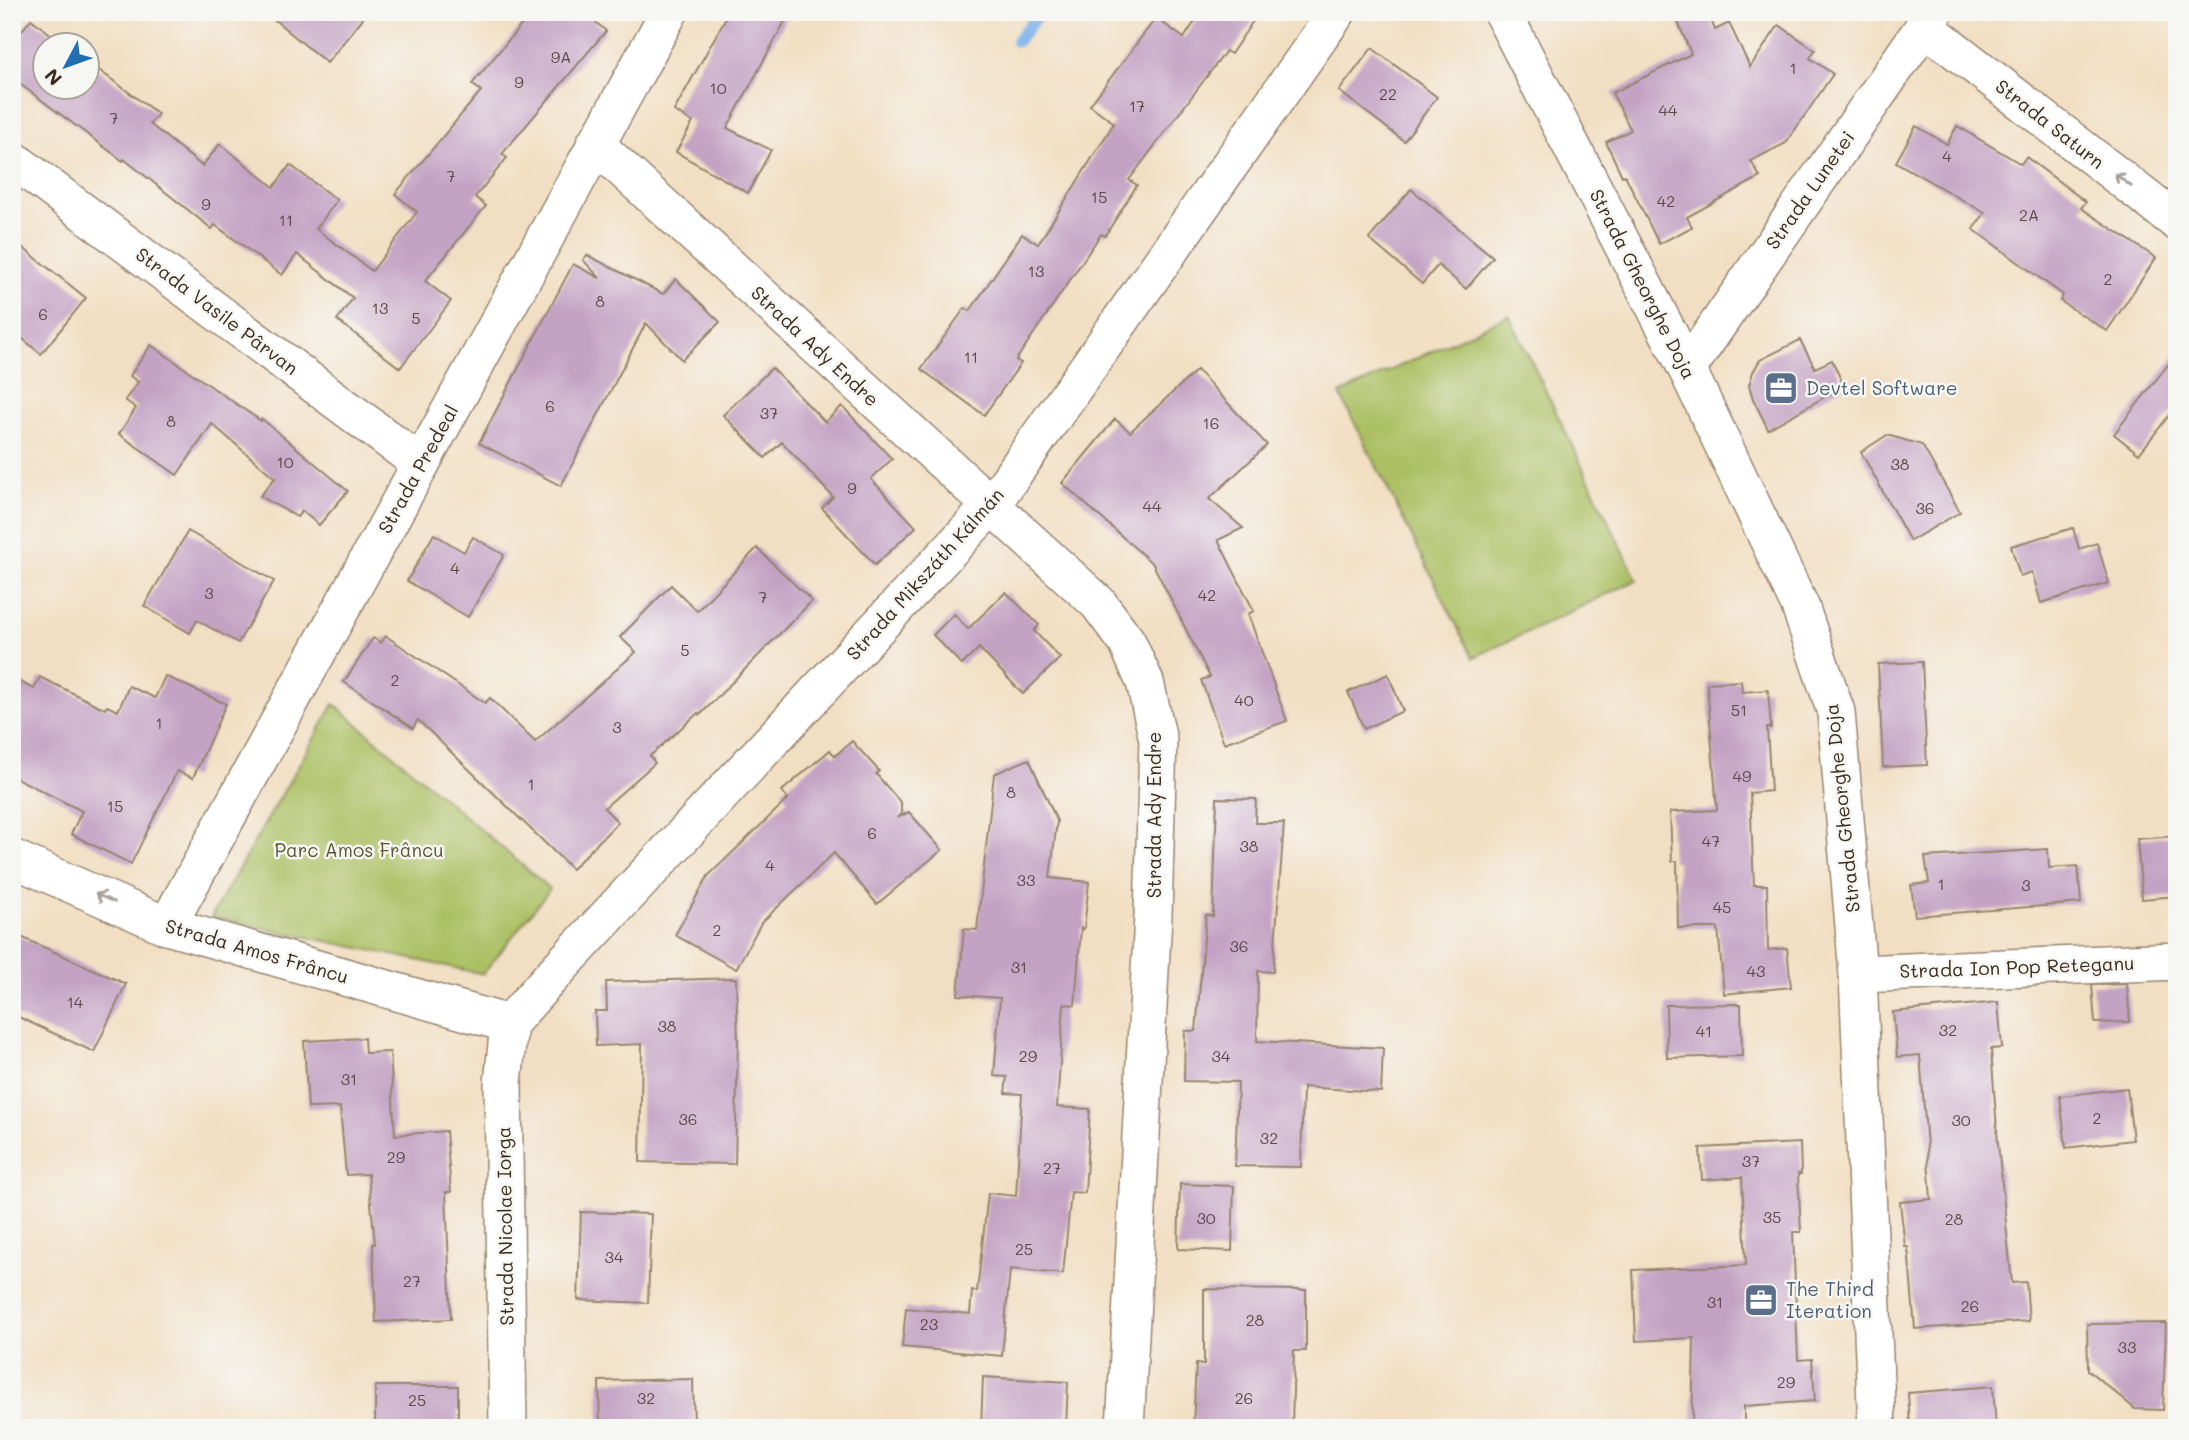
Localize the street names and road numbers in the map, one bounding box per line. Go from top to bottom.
street label: Strada Saturn [1991,73,2110,174]
street label: Strada Lunetei [1759,126,1860,254]
street label: Strada Gheorghe Doja [1585,185,1702,383]
street label: Strada Vasile Pârvan [131,241,304,380]
street label: Strada Ady Endre [746,280,885,412]
street label: Strada Predeal [372,400,463,538]
street label: Strada Mikszáth Kálmán [840,482,1009,665]
street label: Strada Gheorghe Doja [1818,702,1865,914]
street label: Strada Ady Endre [1141,732,1166,898]
street label: Strada Amos Frâncu [163,912,352,989]
street label: Strada Ion Pop Reteganu [1899,950,2135,983]
street label: Strada Nicolae Iorga [490,1126,519,1326]

